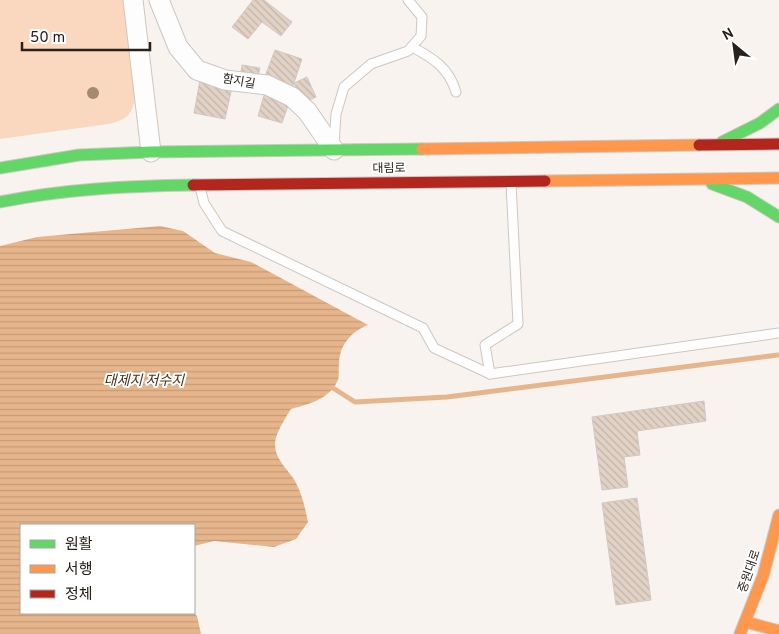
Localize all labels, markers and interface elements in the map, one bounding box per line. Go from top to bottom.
scale bar [22,20,150,52]
north arrow [709,20,759,70]
text: N [720,25,737,45]
text: 50 m [30,29,65,48]
street label: 함지길 [221,71,257,93]
street label: 대림로 [372,161,406,177]
water label: 대제지 저수지 [104,373,185,390]
legend [20,524,195,614]
text: 원활 [65,536,93,555]
street label: 중원대로 [735,548,765,595]
text: 서행 [65,561,93,580]
text: 정체 [65,586,93,605]

